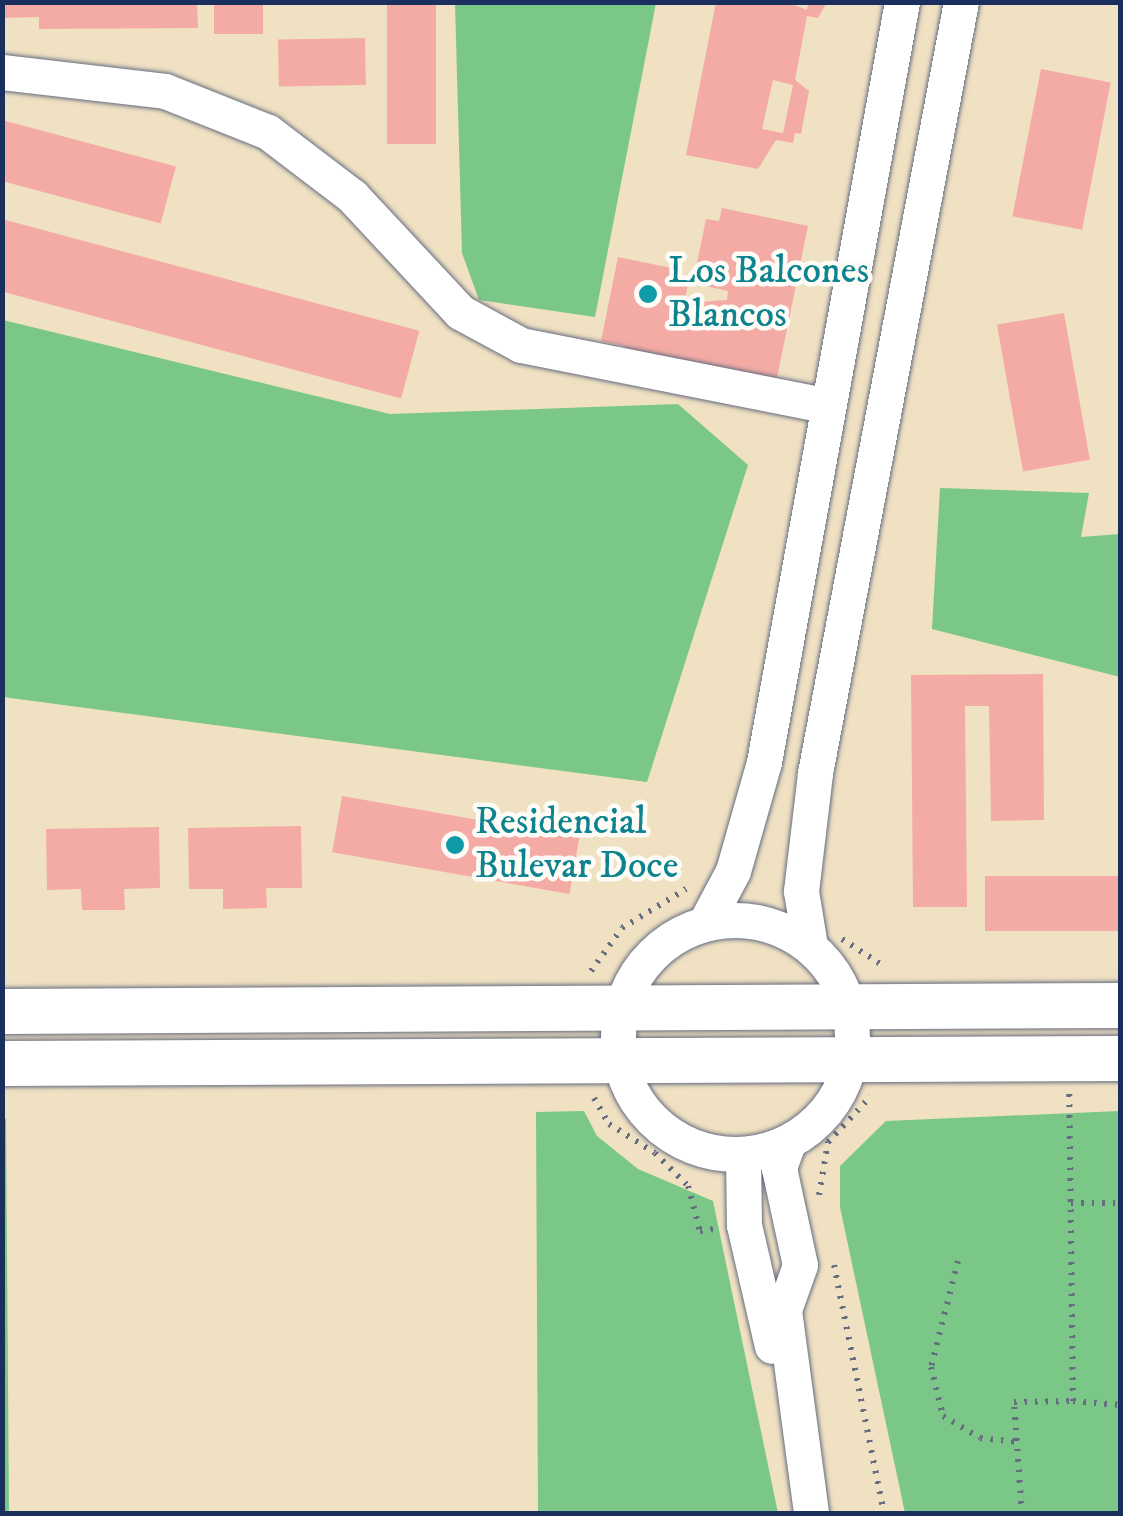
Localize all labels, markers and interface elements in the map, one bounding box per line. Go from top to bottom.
place label: Los Balcones Blancos [668,249,869,338]
marker: Los Balcones Blancos [637,283,659,305]
place label: Residencial Bulevar Doce [475,800,678,889]
marker: Residencial Bulevar Doce [444,834,466,856]

